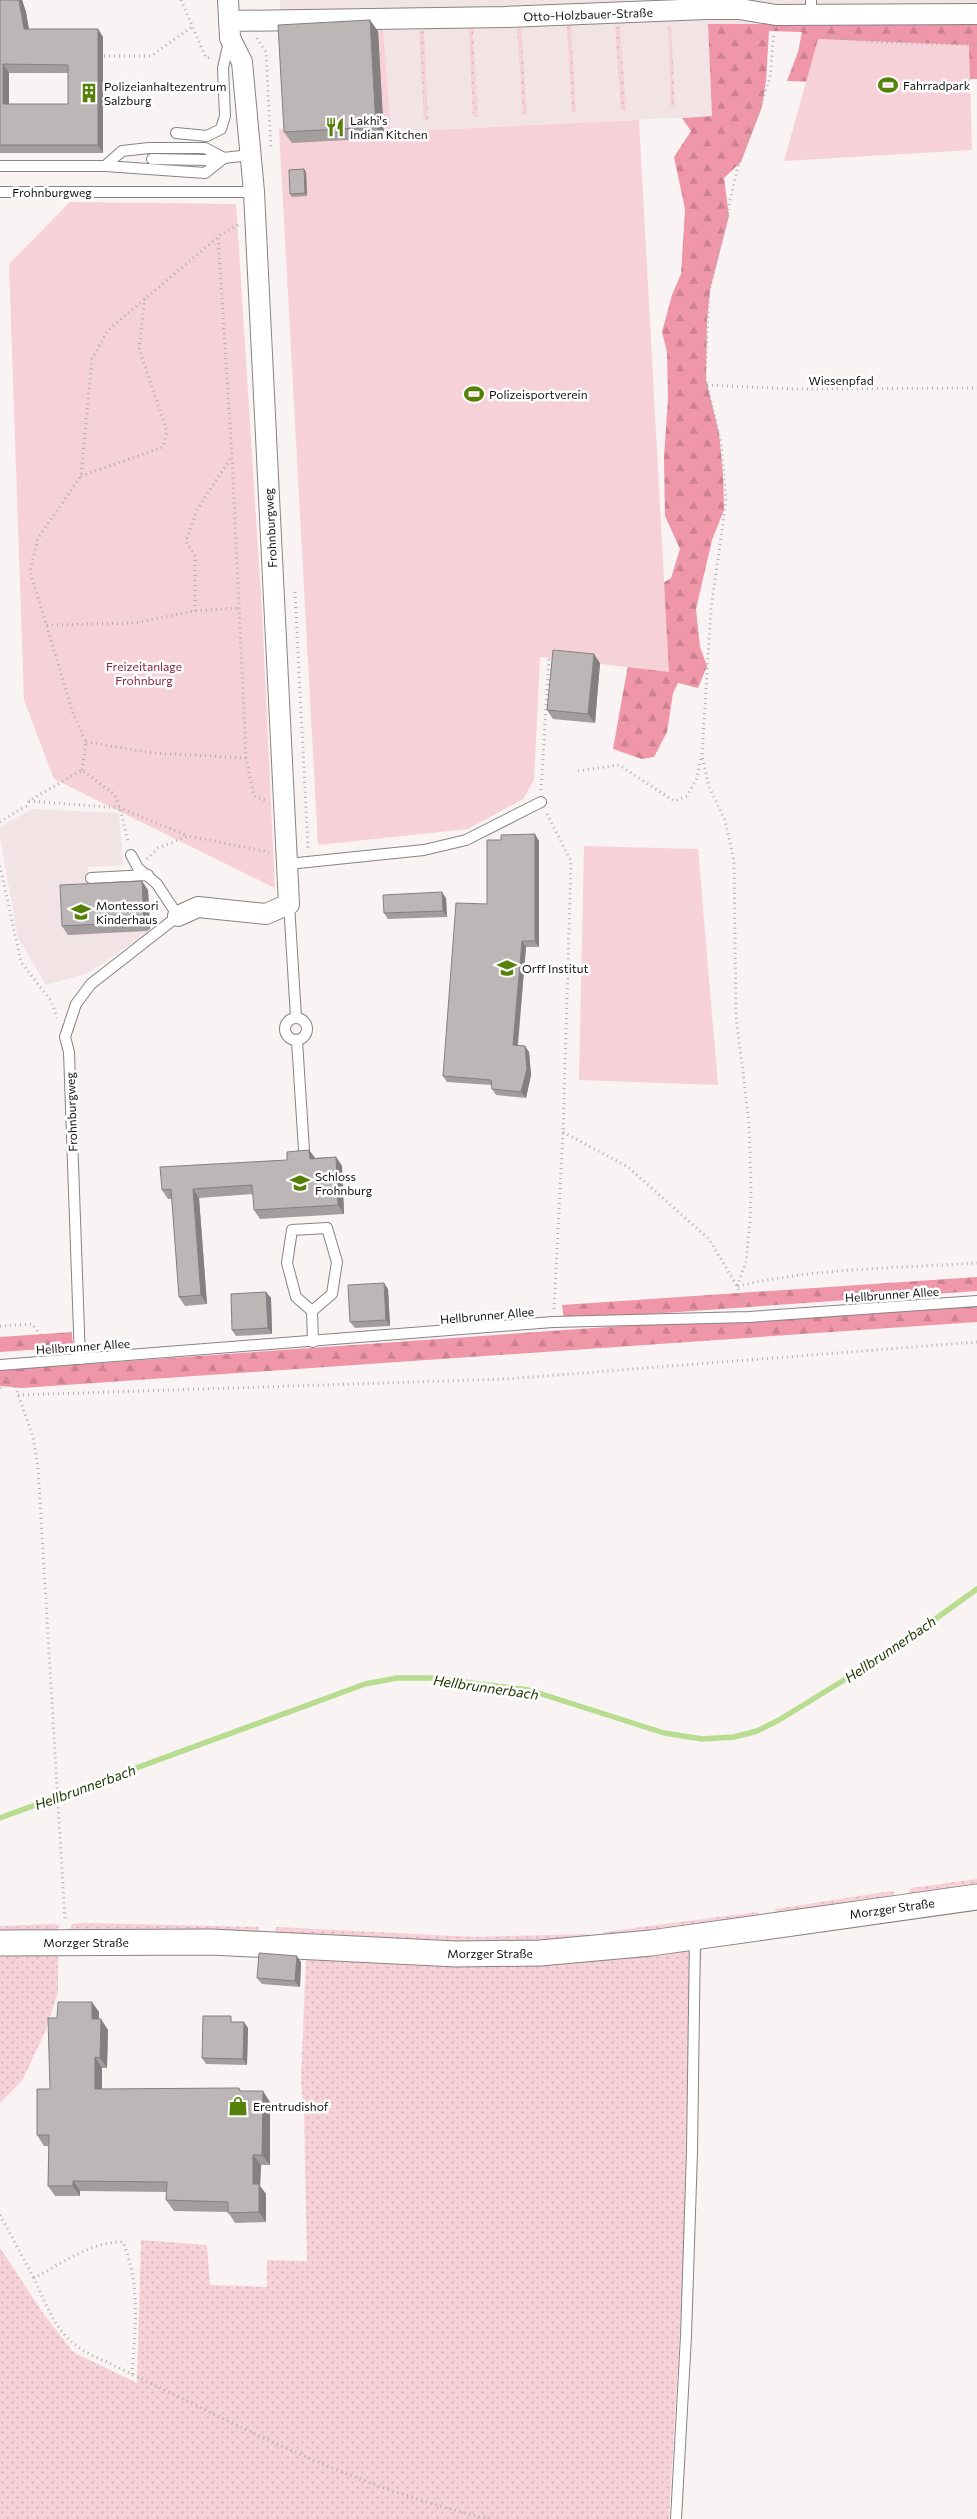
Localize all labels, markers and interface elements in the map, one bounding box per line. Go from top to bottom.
street label: Otto-Holzbauer-Straße [523,5,653,23]
sports icon: Fahrradpark [877,74,899,96]
place label: Fahrradpark [903,78,971,92]
place label: Polizeianhaltezentrum Salzburg [104,79,227,107]
building icon: Polizeianhaltezentrum Salzburg [78,82,100,104]
place label: Lakhi's Indian Kitchen [350,113,428,141]
restaurant icon: Lakhi's Indian Kitchen [324,116,346,138]
street label: Frohnburgweg [12,185,92,199]
street label: Wiesenpfad [808,373,874,387]
sports icon: Polizeisportverein [463,383,485,405]
place label: Polizeisportverein [489,387,588,401]
street label: Frohnburgweg [261,487,279,568]
park label: Freizeitanlage Frohnburg [106,659,182,687]
place label: Montessori Kinderhaus [96,898,159,926]
school or university icon: Montessori Kinderhaus [70,901,92,923]
school or university icon: Orff Institut [496,957,518,979]
place label: Orff Institut [522,961,588,975]
street label: Frohnburgweg [63,1072,79,1152]
place label: Schloss Frohnburg [315,1169,373,1197]
school or university icon: Schloss Frohnburg [289,1172,311,1194]
street label: Hellbrunner Allee [845,1284,939,1304]
street label: Hellbrunner Allee [439,1304,535,1326]
street label: Hellbrunner Allee [36,1336,130,1356]
water label: Hellbrunnerbach [841,1612,939,1686]
water label: Hellbrunnerbach [432,1671,540,1703]
water label: Hellbrunnerbach [32,1761,138,1813]
street label: Morzger Straße [849,1895,935,1921]
street label: Morzger Straße [43,1935,129,1949]
street label: Morzger Straße [447,1946,533,1960]
shop icon: Erentrudishof [227,2095,249,2117]
place label: Erentrudishof [253,2099,329,2113]

